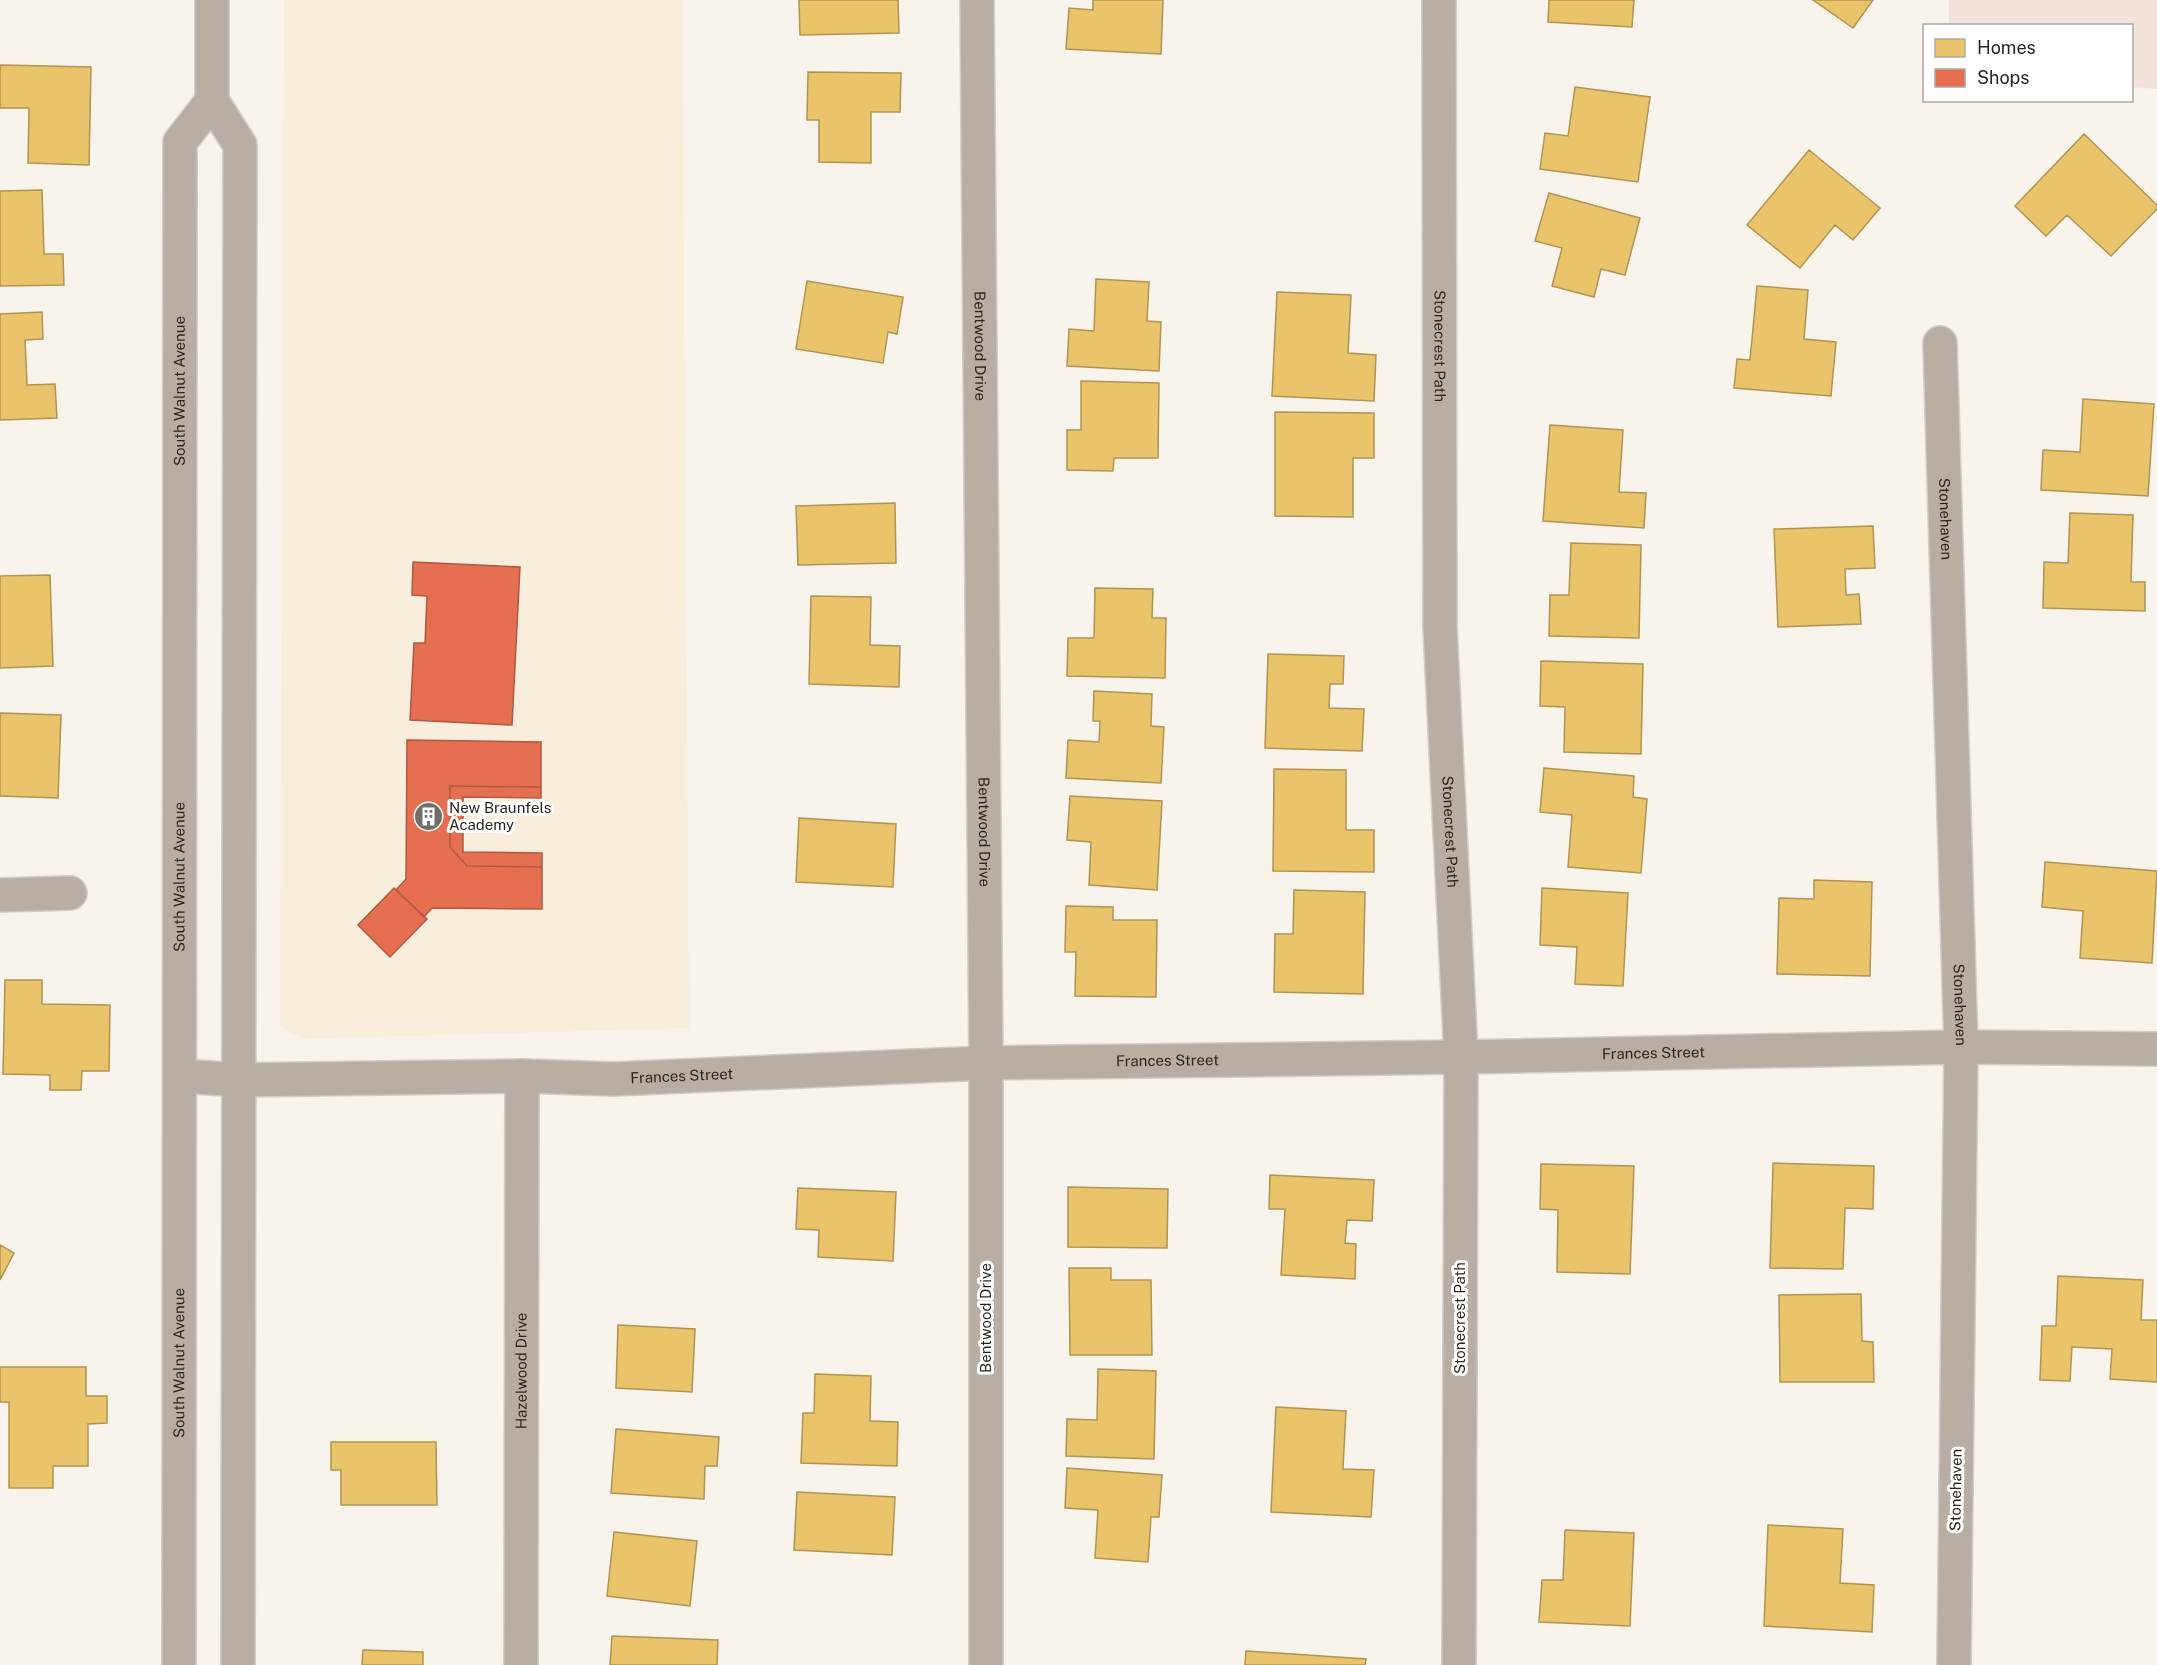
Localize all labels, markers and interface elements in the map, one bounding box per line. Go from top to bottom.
legend [1923,24,2133,102]
text: Homes [1977,37,2036,58]
text: Shops [1977,67,2029,88]
street label: Stonecrest Path [1431,290,1449,402]
street label: Bentwood Drive [971,291,989,401]
street label: South Walnut Avenue [171,316,188,466]
street label: Stonehaven [1936,478,1955,560]
street label: Stonecrest Path [1439,775,1462,888]
street label: Bentwood Drive [976,777,994,887]
place label: New Braunfels Academy [449,799,551,833]
building icon: New Braunfels Academy [412,801,444,833]
street label: South Walnut Avenue [170,802,188,952]
street label: Stonehaven [1951,963,1970,1046]
street label: Frances Street [1602,1043,1705,1062]
street label: Frances Street [1116,1051,1219,1069]
street label: Frances Street [630,1065,734,1086]
street label: Stonecrest Path [1451,1262,1468,1374]
street label: Bentwood Drive [977,1263,994,1373]
street label: South Walnut Avenue [170,1288,187,1438]
street label: Hazelwood Drive [512,1313,530,1429]
street label: Stonehaven [1946,1449,1965,1531]

